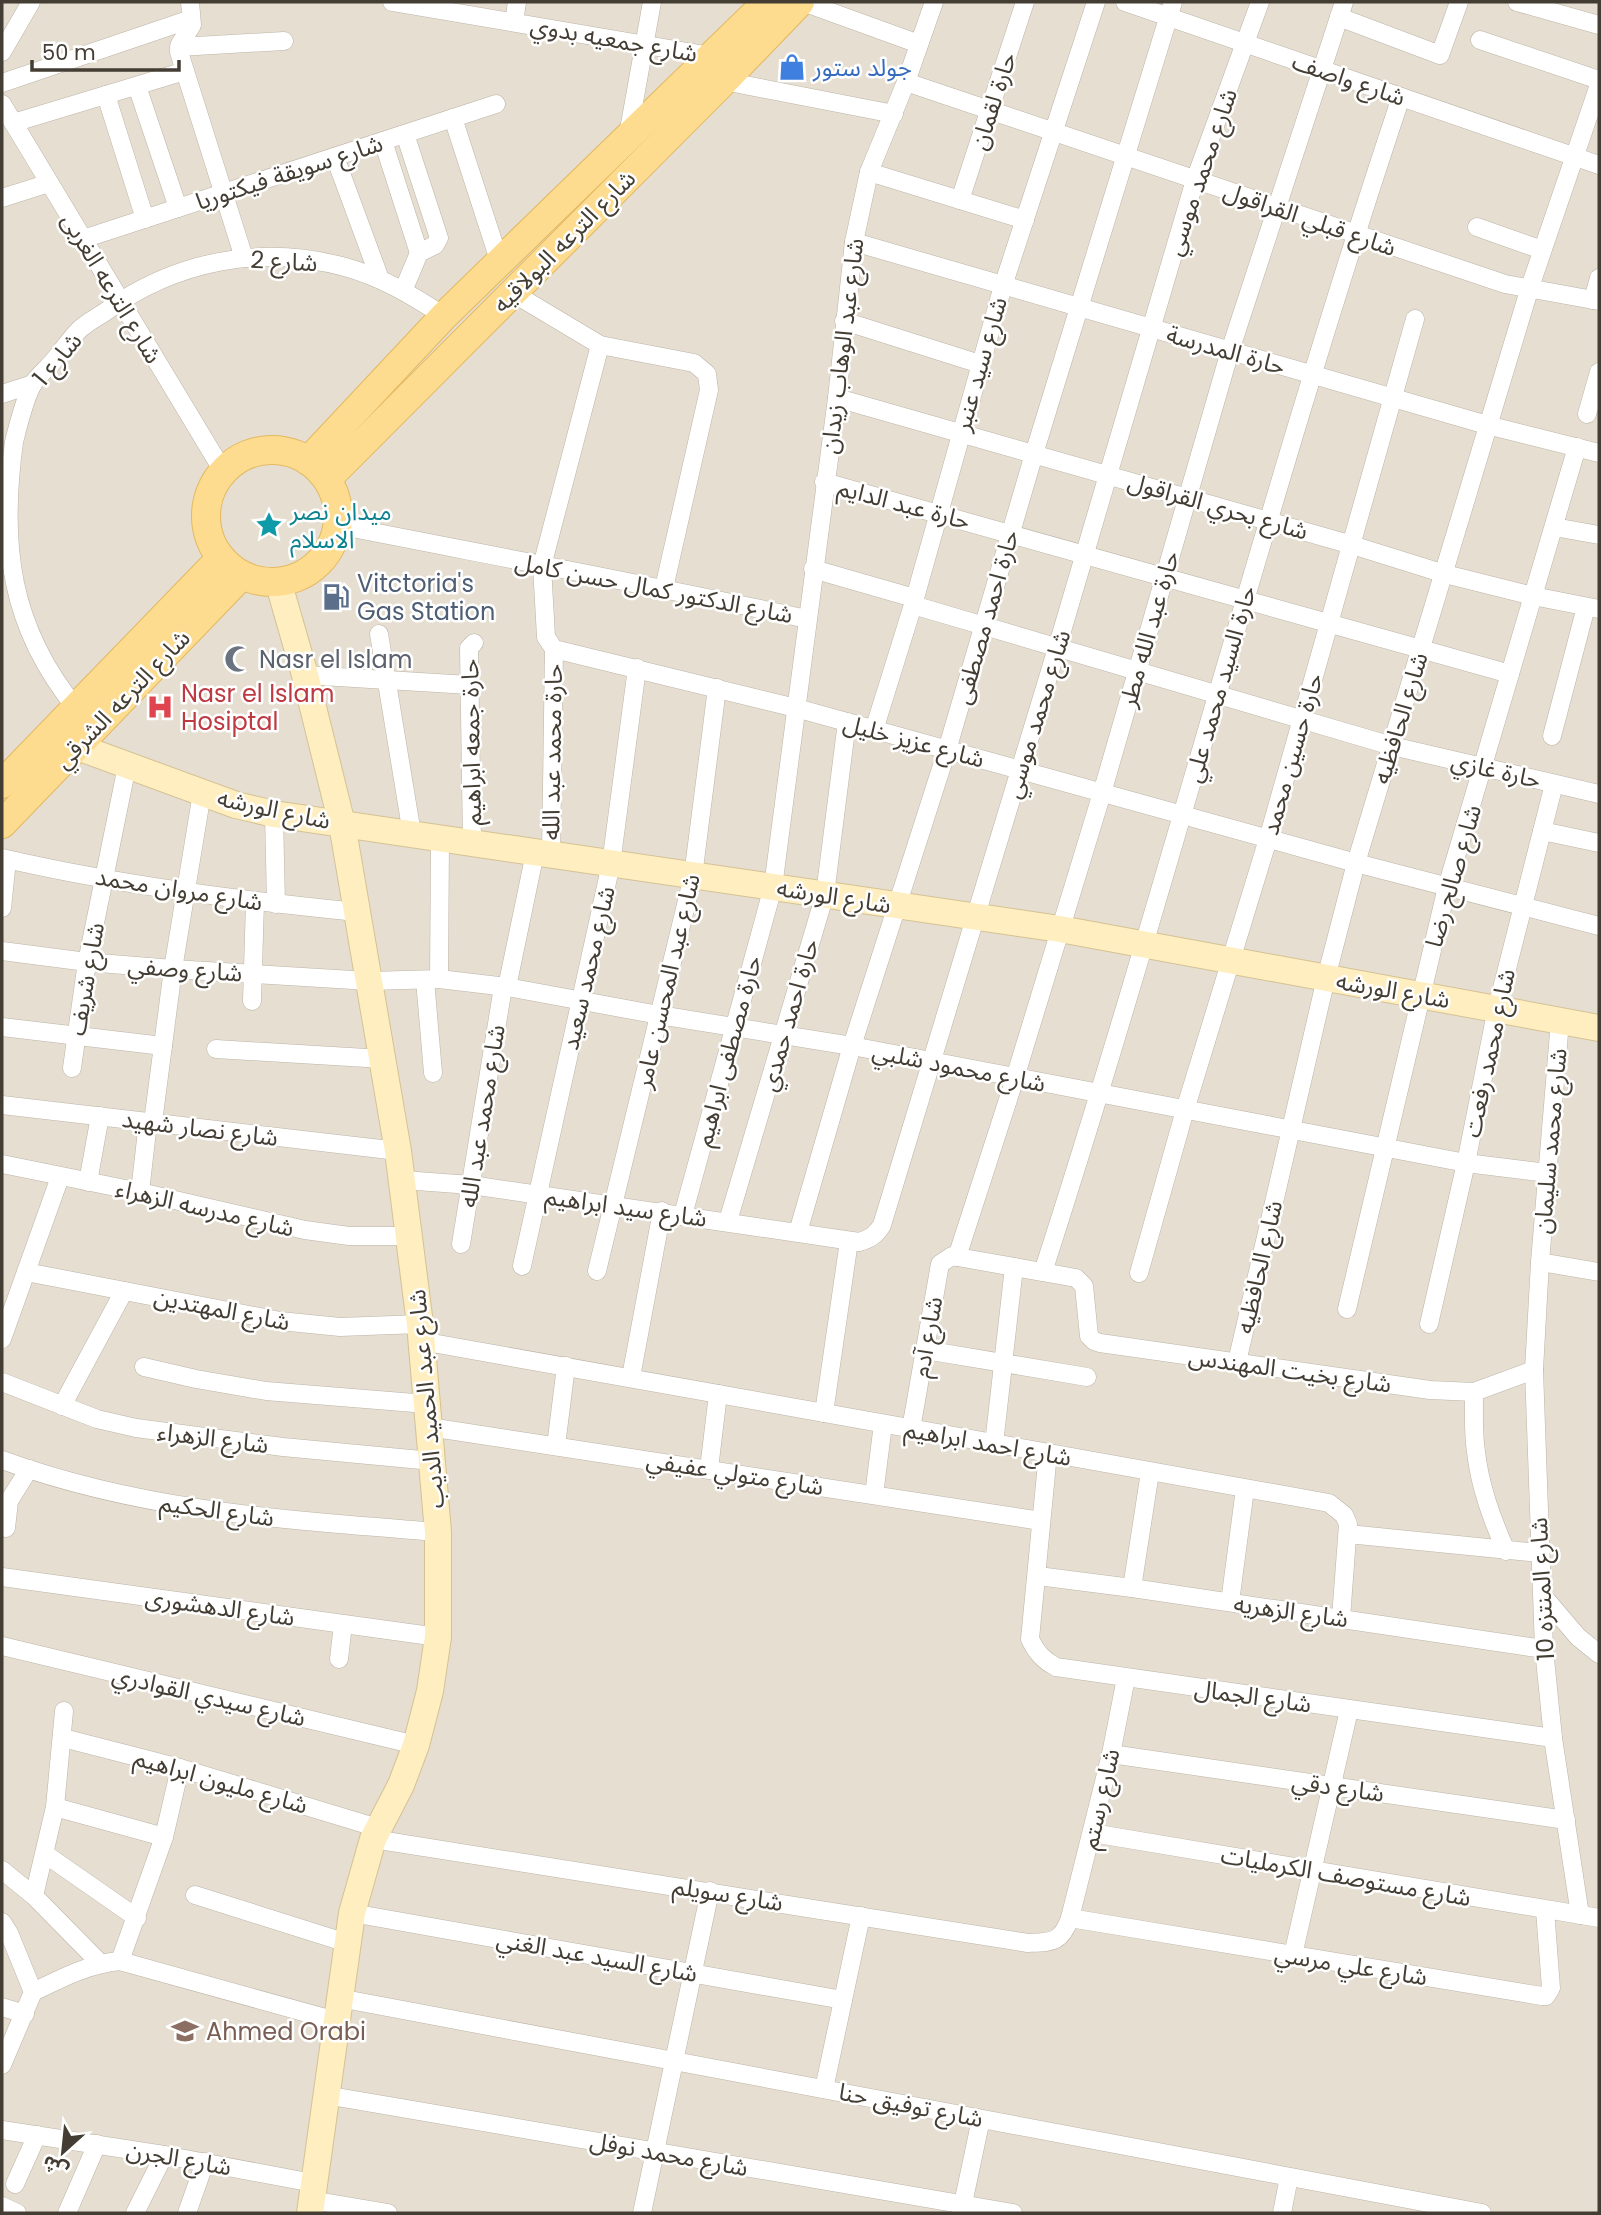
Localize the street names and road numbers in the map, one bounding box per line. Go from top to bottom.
street label: شارع جمعيه بدوي [528,8,700,72]
street label: شارع واصف [1288,44,1410,115]
street label: حارة لقمان [962,48,1024,154]
street label: شارع محمد موسي [1157,84,1247,261]
street label: شارع سويقة فيكتوريا [191,126,387,219]
street label: شارع الترعه البولاقيه [485,162,644,321]
street label: شارع قبلي القراقول [1218,174,1401,266]
street label: شارع الترعه الغربى [53,206,170,370]
street label: شارع عبد الوهاب زيدان [812,236,873,456]
street label: شارع 2 [250,243,318,280]
street label: شارع سيد عنبر [945,293,1016,436]
street label: حارة المدرسة [1163,317,1289,383]
street label: شارع 1 [25,325,90,394]
street label: شارع بحري القراقول [1123,464,1312,550]
street label: حارة عبد الدايم [834,471,974,538]
street label: حارة احمد مصطفى [945,526,1027,708]
street label: شارع الدكتور كمال حسن كامل [512,545,796,632]
street label: حارة عبد الله مطر [1111,547,1187,712]
street label: حارة السيد محمد علي [1176,582,1266,787]
street label: شارع الترعه الشرقي [47,622,199,778]
street label: شارع محمد موسي [996,626,1081,803]
street label: شارع الحافظيه [1364,648,1437,788]
street label: حارة جمعه ابراهيم [453,658,490,826]
street label: حارة محمد عبد الله [534,664,570,840]
street label: حارة حسين محمد [1253,669,1331,839]
street label: شارع عزيز خليل [839,706,988,777]
street label: حارة غازي [1447,744,1544,799]
street label: شارع الورشه [214,781,334,838]
street label: شارع صالح رضا [1417,801,1490,951]
street label: شارع مروان محمد [93,859,265,920]
street label: شارع عبد المحسن عامر [626,870,709,1093]
street label: شارع الورشه [774,871,893,922]
street label: شارع محمد سعيد [553,883,624,1053]
street label: شارع شريف [60,920,113,1038]
street label: حارة احمد حمدي [751,935,829,1096]
street label: شارع وصفي [126,949,244,992]
street label: حارة مصطفى ابراهيم [687,952,770,1150]
street label: شارع الورشه [1333,964,1453,1017]
street label: شارع محمد رفعت [1455,966,1524,1141]
street label: شارع محمد عبد الله [451,1022,514,1210]
street label: شارع محمود شلبي [869,1034,1049,1103]
street label: شارع محمد سليمان [1525,1047,1576,1235]
street label: شارع نصار شهيد [120,1102,280,1155]
street label: شارع مدرسه الزهراء [112,1171,298,1246]
street label: شارع سيد ابراهيم [543,1179,709,1236]
street label: شارع الحافظيه [1228,1197,1291,1337]
street label: شارع المهتدين [151,1280,293,1339]
street label: شارع عبد الحميد الديب [400,1288,453,1510]
street label: شارع آدم [904,1294,952,1381]
street label: شارع بخيت المهندس [1186,1339,1394,1402]
street label: شارع احمد ابراهيم [902,1412,1074,1475]
street label: شارع الزهراء [155,1415,271,1462]
street label: شارع متولي عفيفي [644,1443,826,1506]
street label: شارع الحكيم [158,1486,276,1535]
street label: شارع المنتزه 10 [1522,1516,1563,1662]
street label: شارع الدهشورى [143,1580,297,1635]
street label: شارع الزهريه [1232,1587,1350,1636]
street label: شارع سيدي القوادري [108,1658,309,1737]
street label: شارع الجمال [1192,1671,1314,1722]
street label: شارع مليون ابراهيم [130,1740,312,1823]
street label: شارع رستم [1072,1745,1129,1853]
street label: شارع دقي [1289,1764,1386,1812]
street label: شارع مستوصف الكرمليات [1218,1838,1474,1915]
street label: شارع سويلم [670,1869,785,1920]
street label: شارع السيد عبد الغني [493,1922,700,1992]
street label: شارع علي مرسي [1272,1937,1430,1996]
street label: شارع توفيق حنا [836,2075,986,2136]
street label: شارع محمد نوفل [587,2124,751,2185]
street label: شارع الجرن [124,2133,234,2184]

